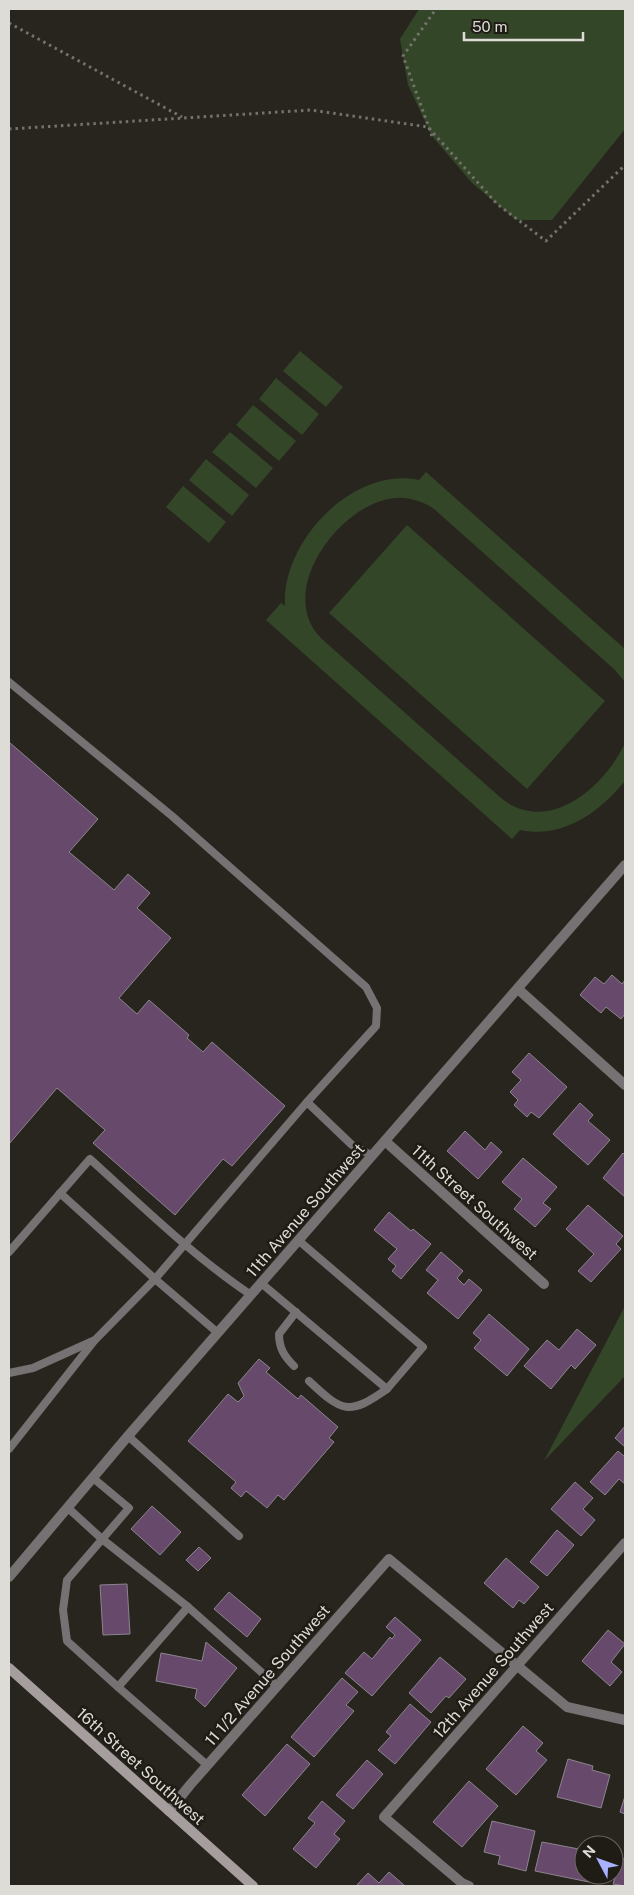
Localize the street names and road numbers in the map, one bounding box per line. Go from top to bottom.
street label: 11th Avenue Southwest [242,1140,369,1281]
street label: 11th Street Southwest [408,1141,541,1264]
street label: 12th Avenue Southwest [429,1599,558,1742]
street label: 11 1/2 Avenue Southwest [201,1601,334,1750]
street label: 16th Street Southwest [73,1704,209,1829]

